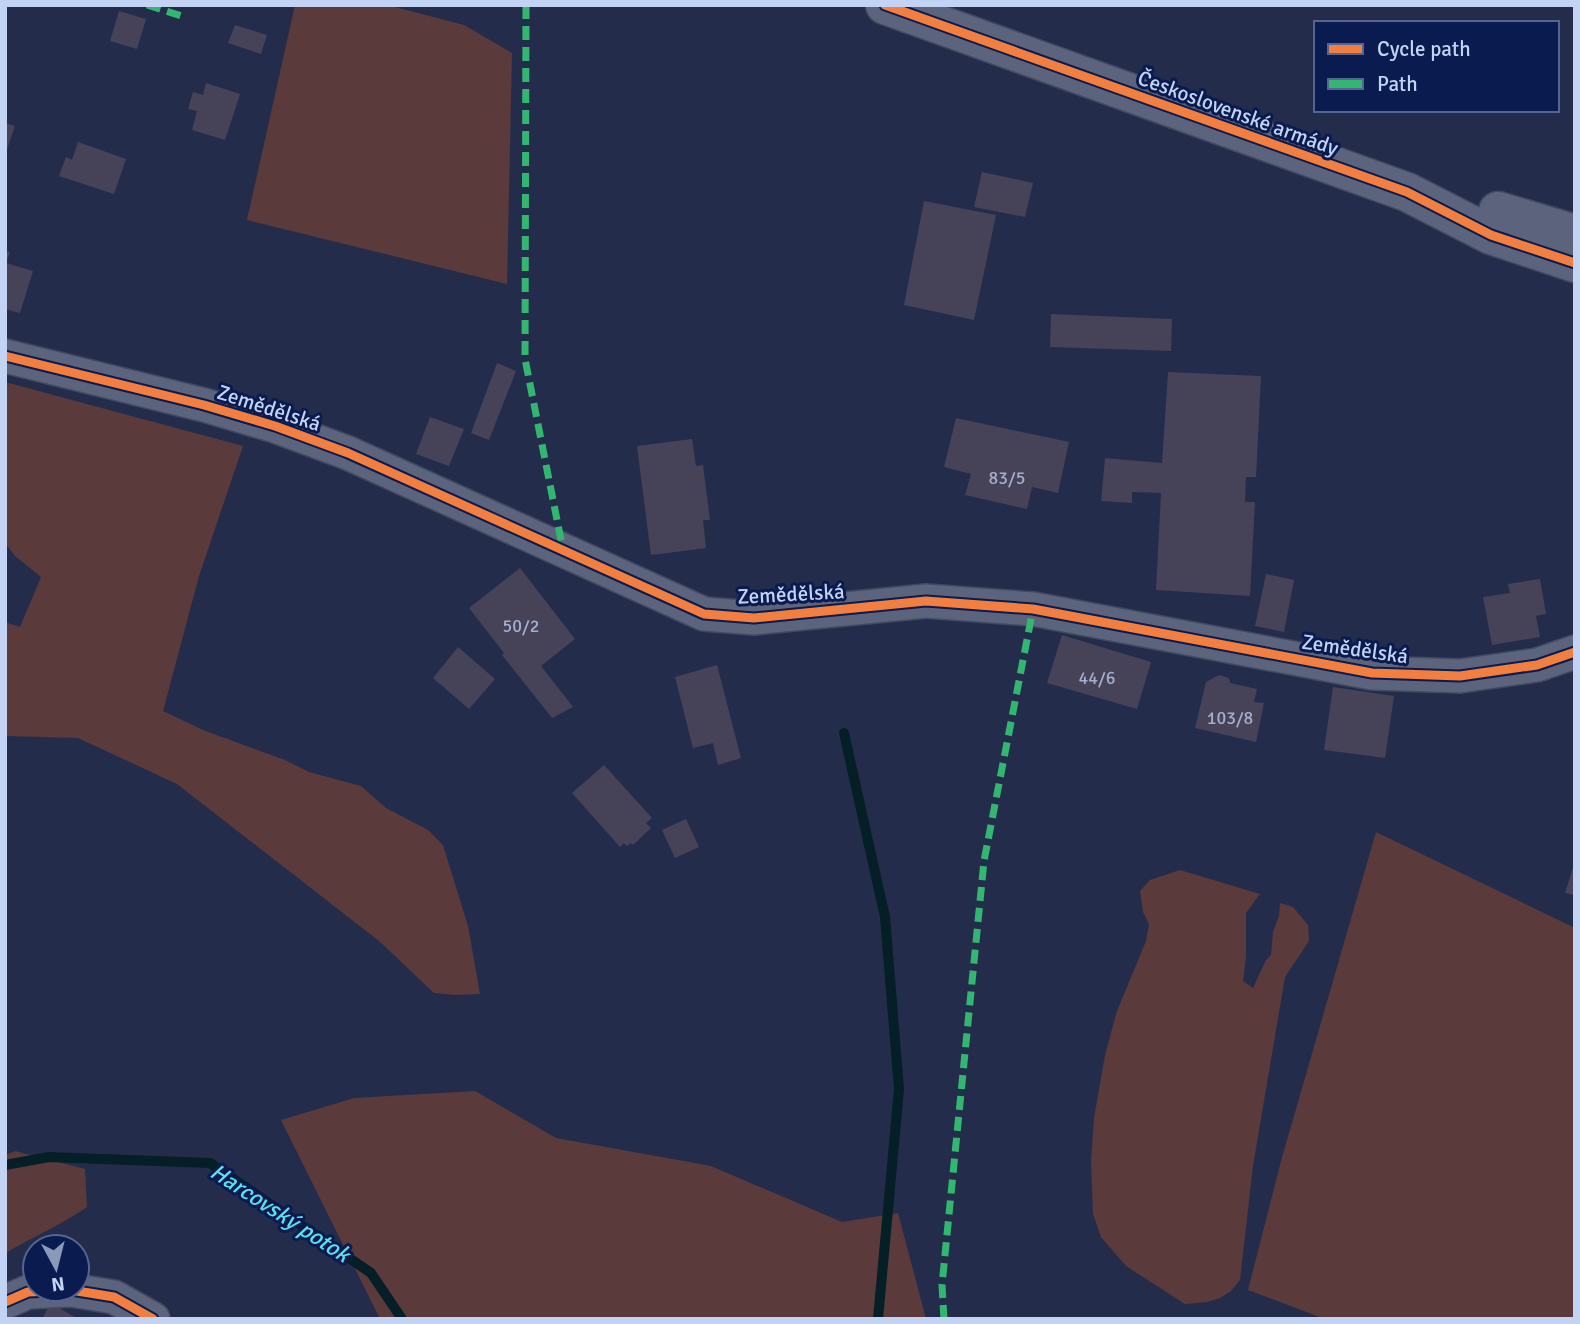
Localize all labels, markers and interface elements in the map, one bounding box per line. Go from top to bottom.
legend [1314,21,1559,112]
text: Cycle path [1377,36,1471,62]
street label: Československé armády [1134,65,1342,161]
text: Path [1377,71,1418,97]
street label: Zemědělská [214,379,324,437]
house number: 83/5 [989,467,1025,489]
street label: Zemědělská [737,578,845,610]
house number: 50/2 [503,615,539,637]
street label: Zemědělská [1300,629,1410,669]
house number: 44/6 [1079,667,1115,689]
house number: 103/8 [1207,707,1253,729]
water label: Harcovský potok [205,1157,357,1270]
north arrow [21,1233,91,1303]
text: N [50,1271,66,1297]

